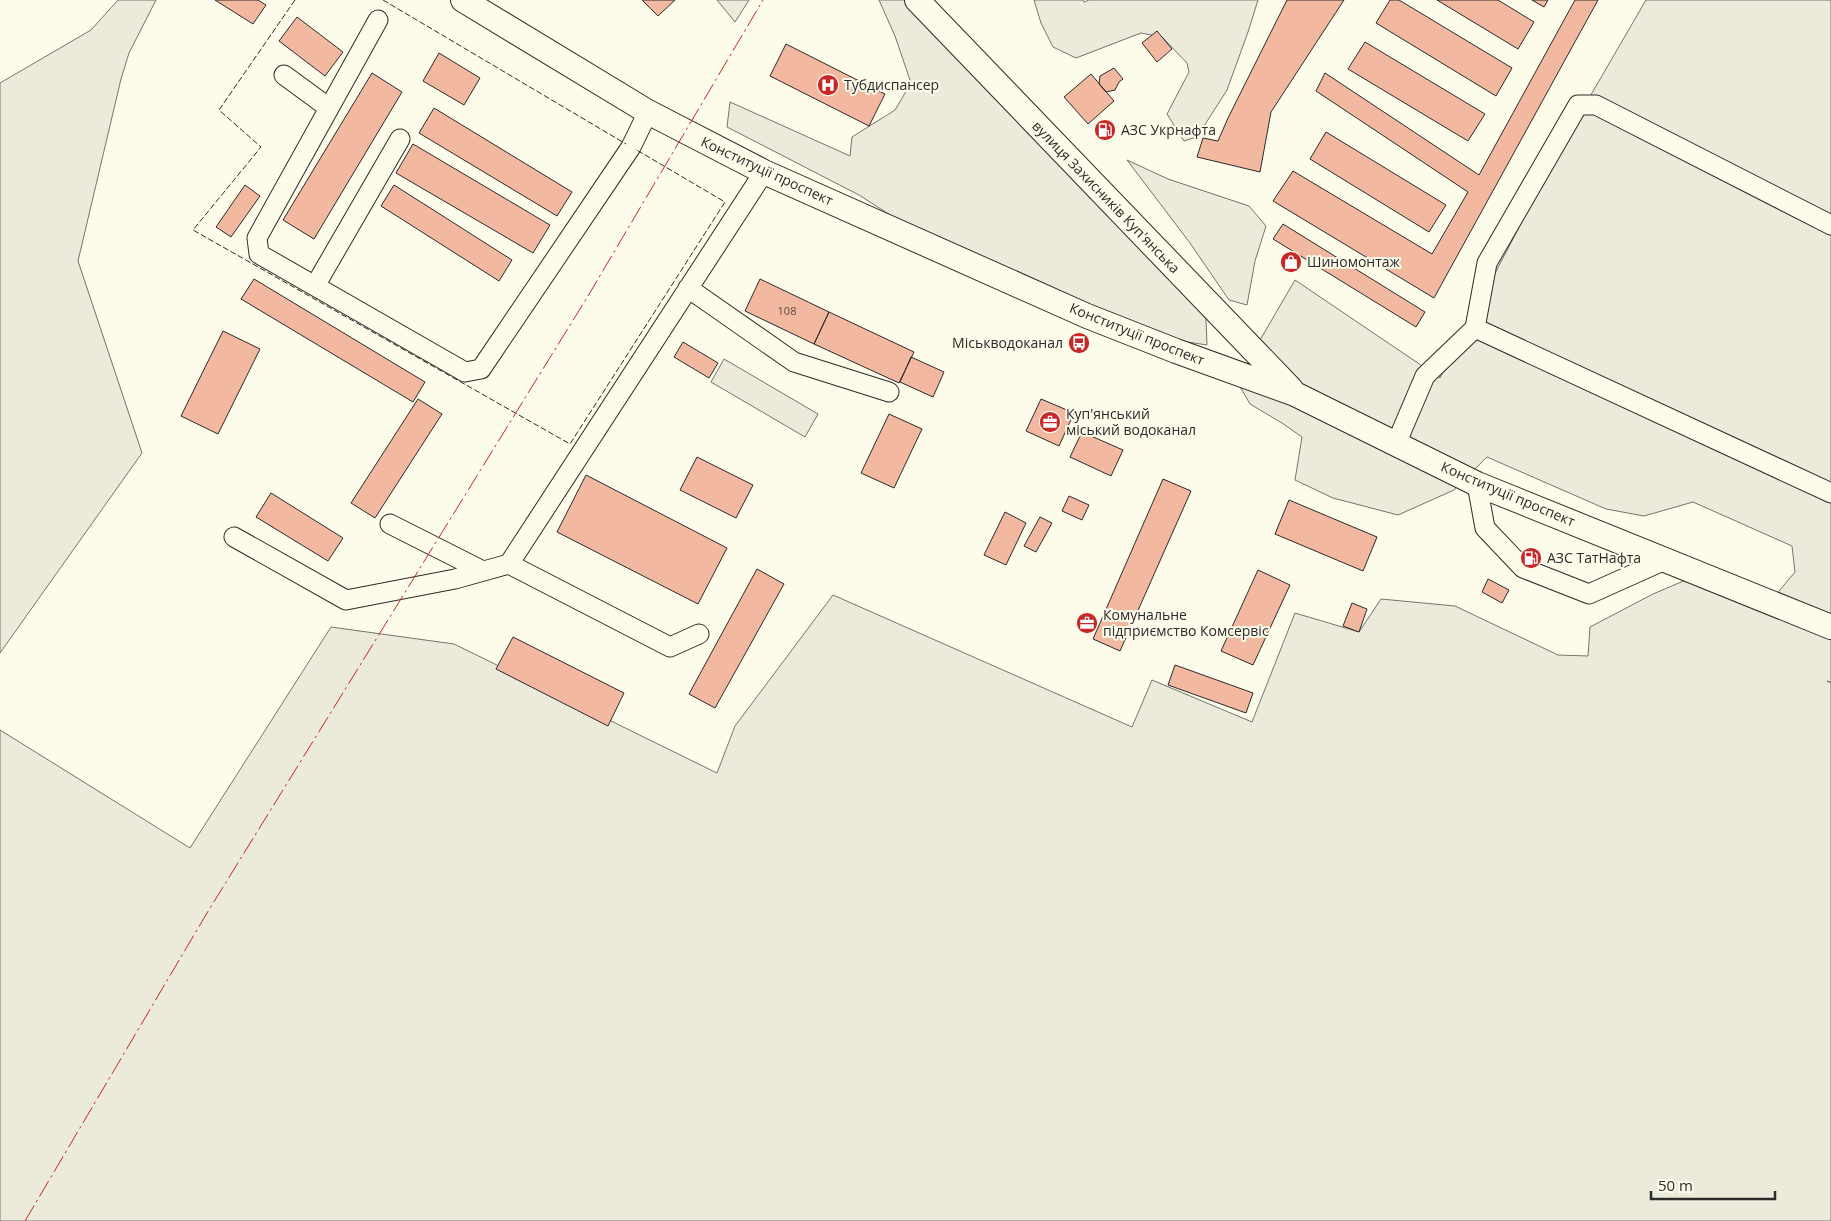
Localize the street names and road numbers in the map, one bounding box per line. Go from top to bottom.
street label: вулиця Захисників Куп'янська [1028,116,1184,277]
street label: Конституції проспект [698,132,837,210]
street label: Конституції проспект [1067,298,1208,369]
street label: Конституції проспект [1438,457,1578,531]

